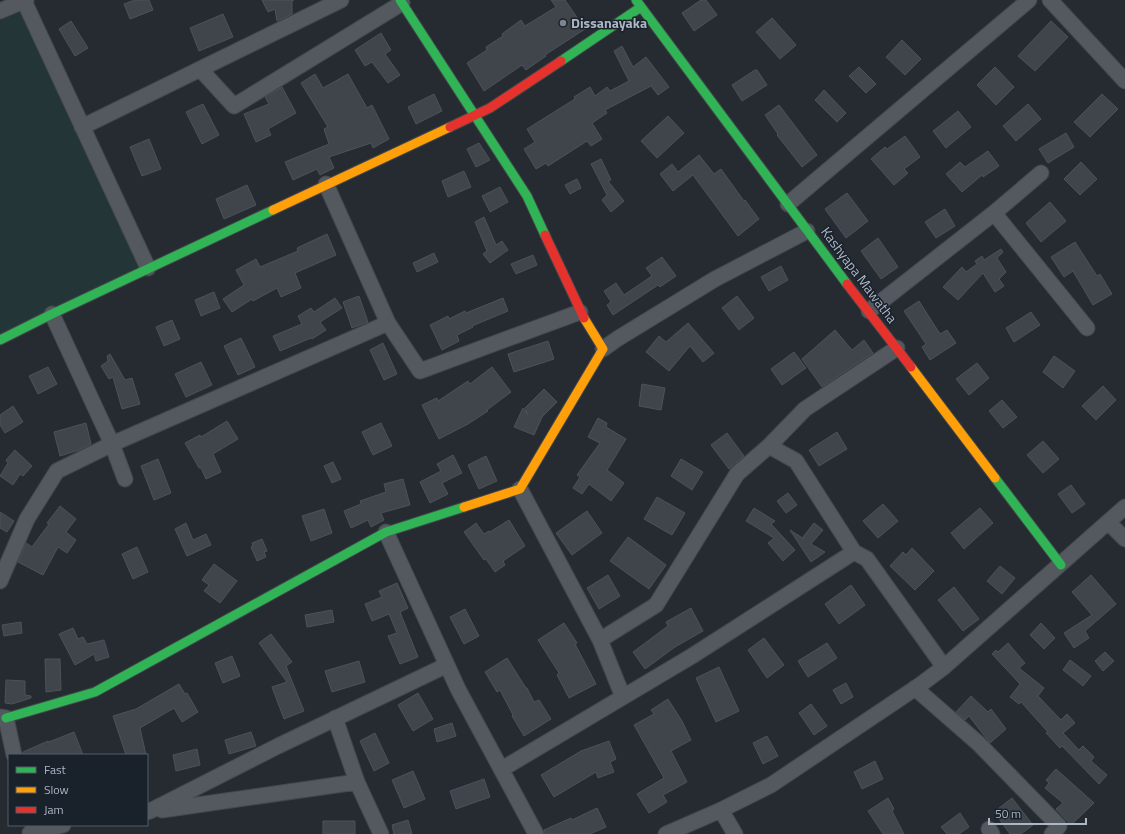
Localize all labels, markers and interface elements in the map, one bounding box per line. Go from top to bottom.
place label: Dissanayaka [571,12,647,33]
marker: Dissanayaka [558,18,568,28]
street label: Kashyapa Mawatha [816,222,903,327]
legend [8,754,148,826]
text: Fast [44,760,67,779]
text: Slow [44,780,69,799]
text: Jam [44,800,64,819]
scale bar [989,800,1086,826]
text: 50 m [995,804,1021,823]

